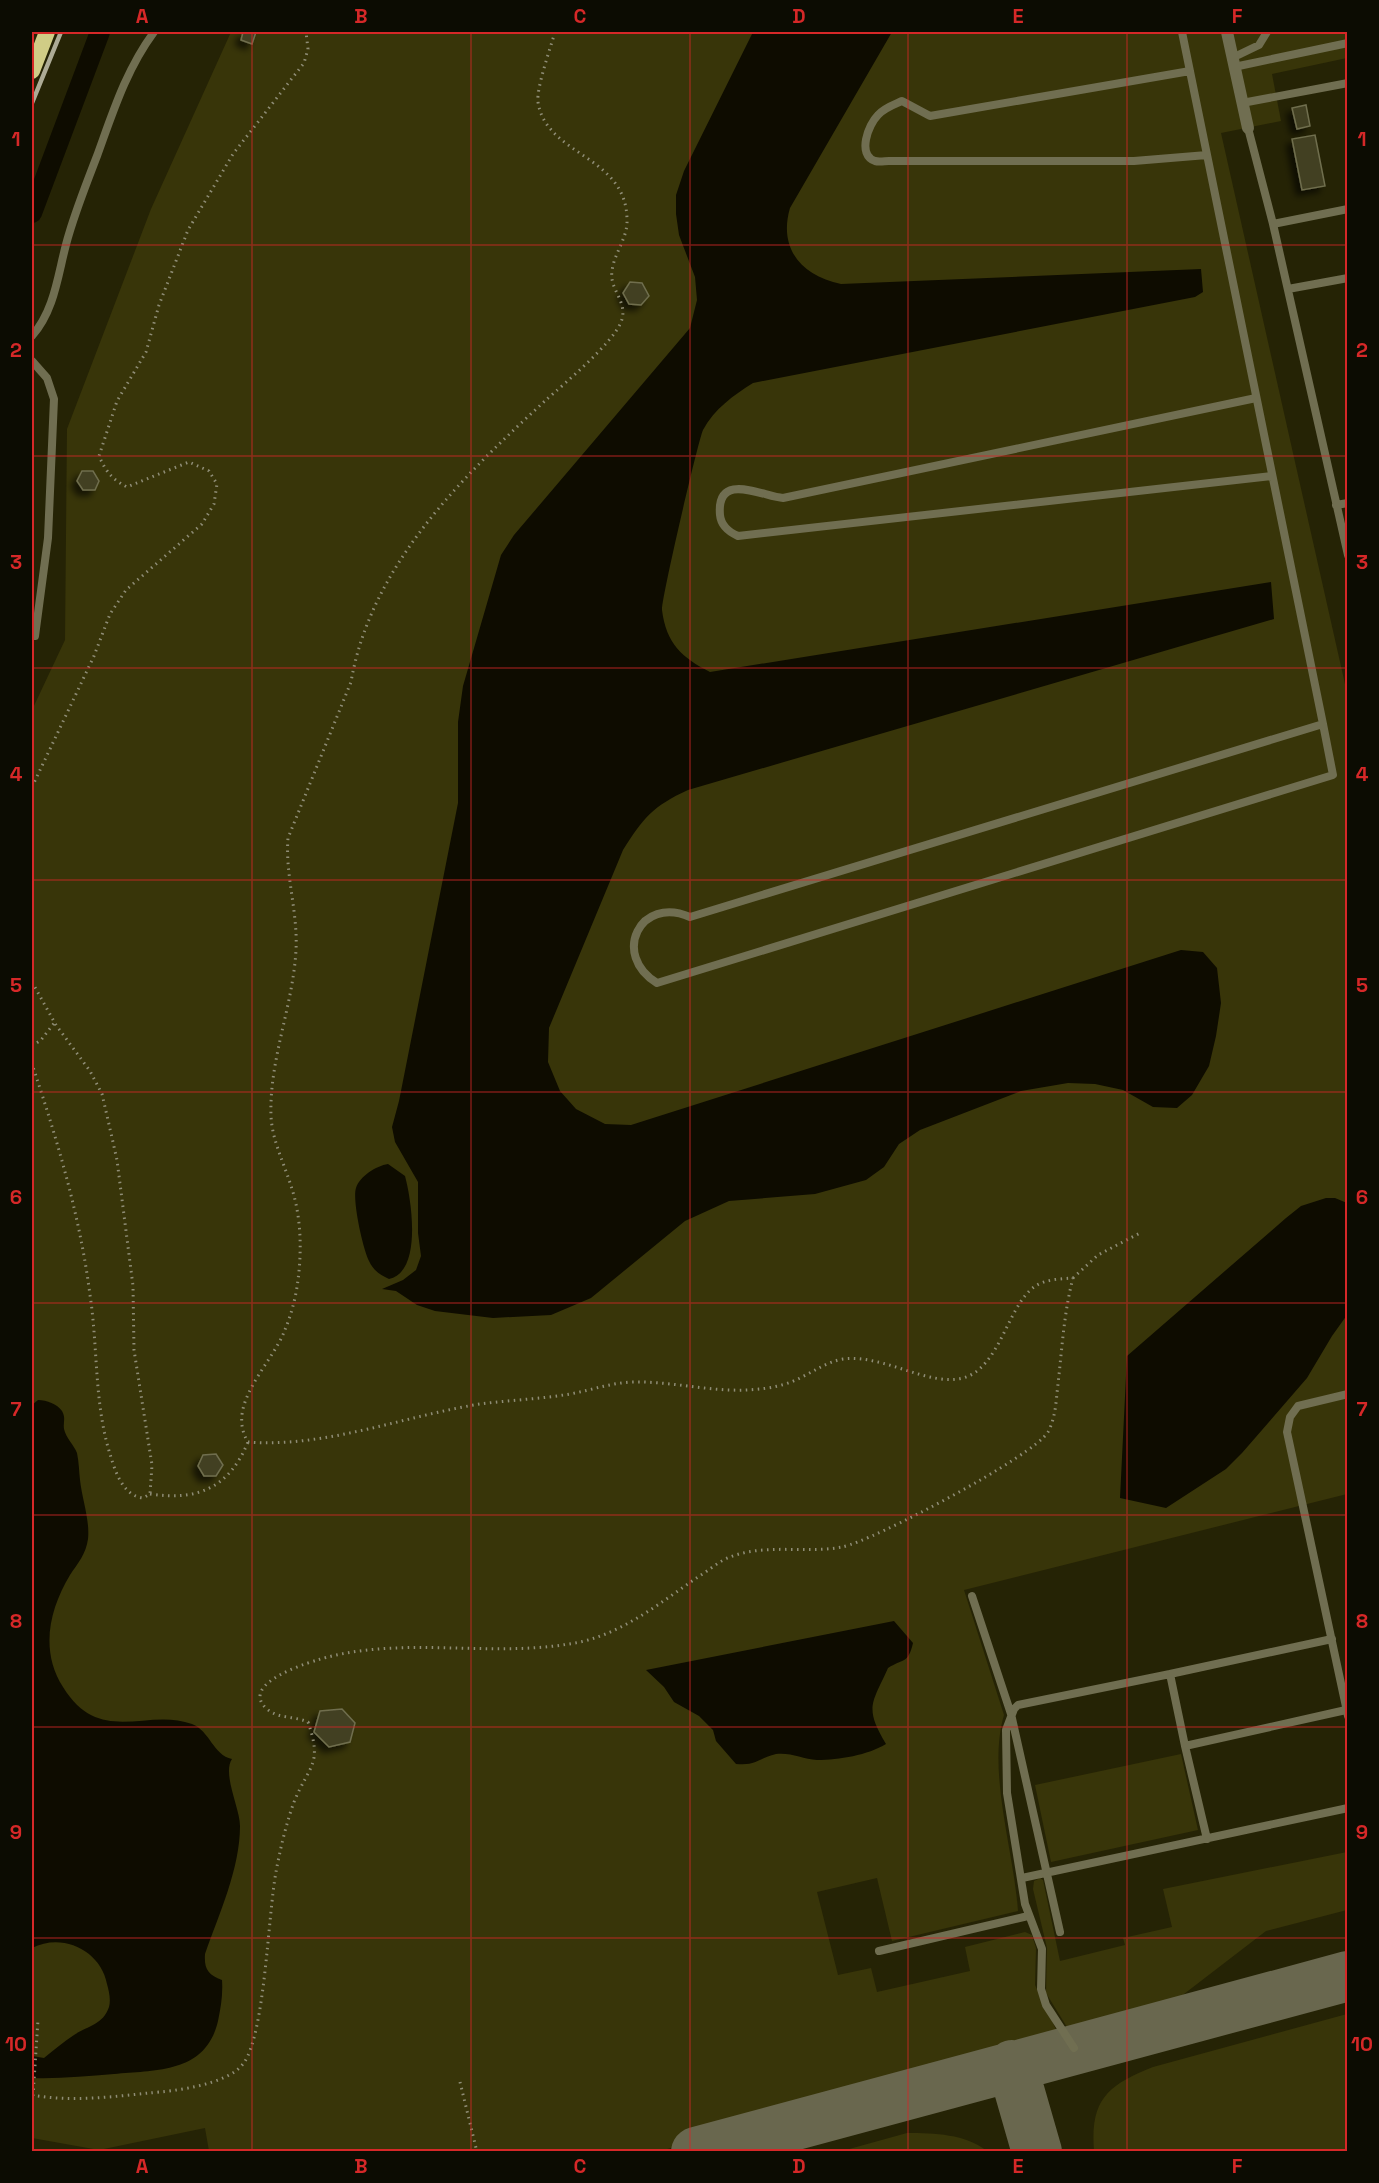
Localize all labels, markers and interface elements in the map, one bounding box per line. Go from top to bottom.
text: A [136,3,149,29]
text: B [354,3,368,29]
text: C [574,3,587,29]
text: D [792,3,806,29]
text: E [1012,3,1024,29]
text: F [1232,3,1243,29]
text: 1 [11,126,21,152]
text: 1 [1357,126,1367,152]
text: 2 [10,337,22,363]
text: 2 [1356,337,1368,363]
text: 3 [10,549,22,575]
text: 3 [1356,549,1368,575]
text: 4 [10,761,23,787]
text: 4 [1356,761,1369,787]
text: 5 [10,972,22,998]
text: 5 [1356,972,1368,998]
text: 6 [10,1184,22,1210]
text: 6 [1356,1184,1368,1210]
text: 7 [10,1396,22,1422]
text: 7 [1356,1396,1368,1422]
text: 8 [10,1608,22,1634]
text: 8 [1356,1608,1368,1634]
text: 9 [10,1819,22,1845]
text: 9 [1356,1819,1368,1845]
text: 10 [5,2031,27,2057]
text: 10 [1351,2031,1373,2057]
text: A [136,2153,149,2179]
text: B [354,2153,368,2179]
text: C [574,2153,587,2179]
text: D [792,2153,806,2179]
text: E [1012,2153,1024,2179]
text: F [1232,2153,1243,2179]

